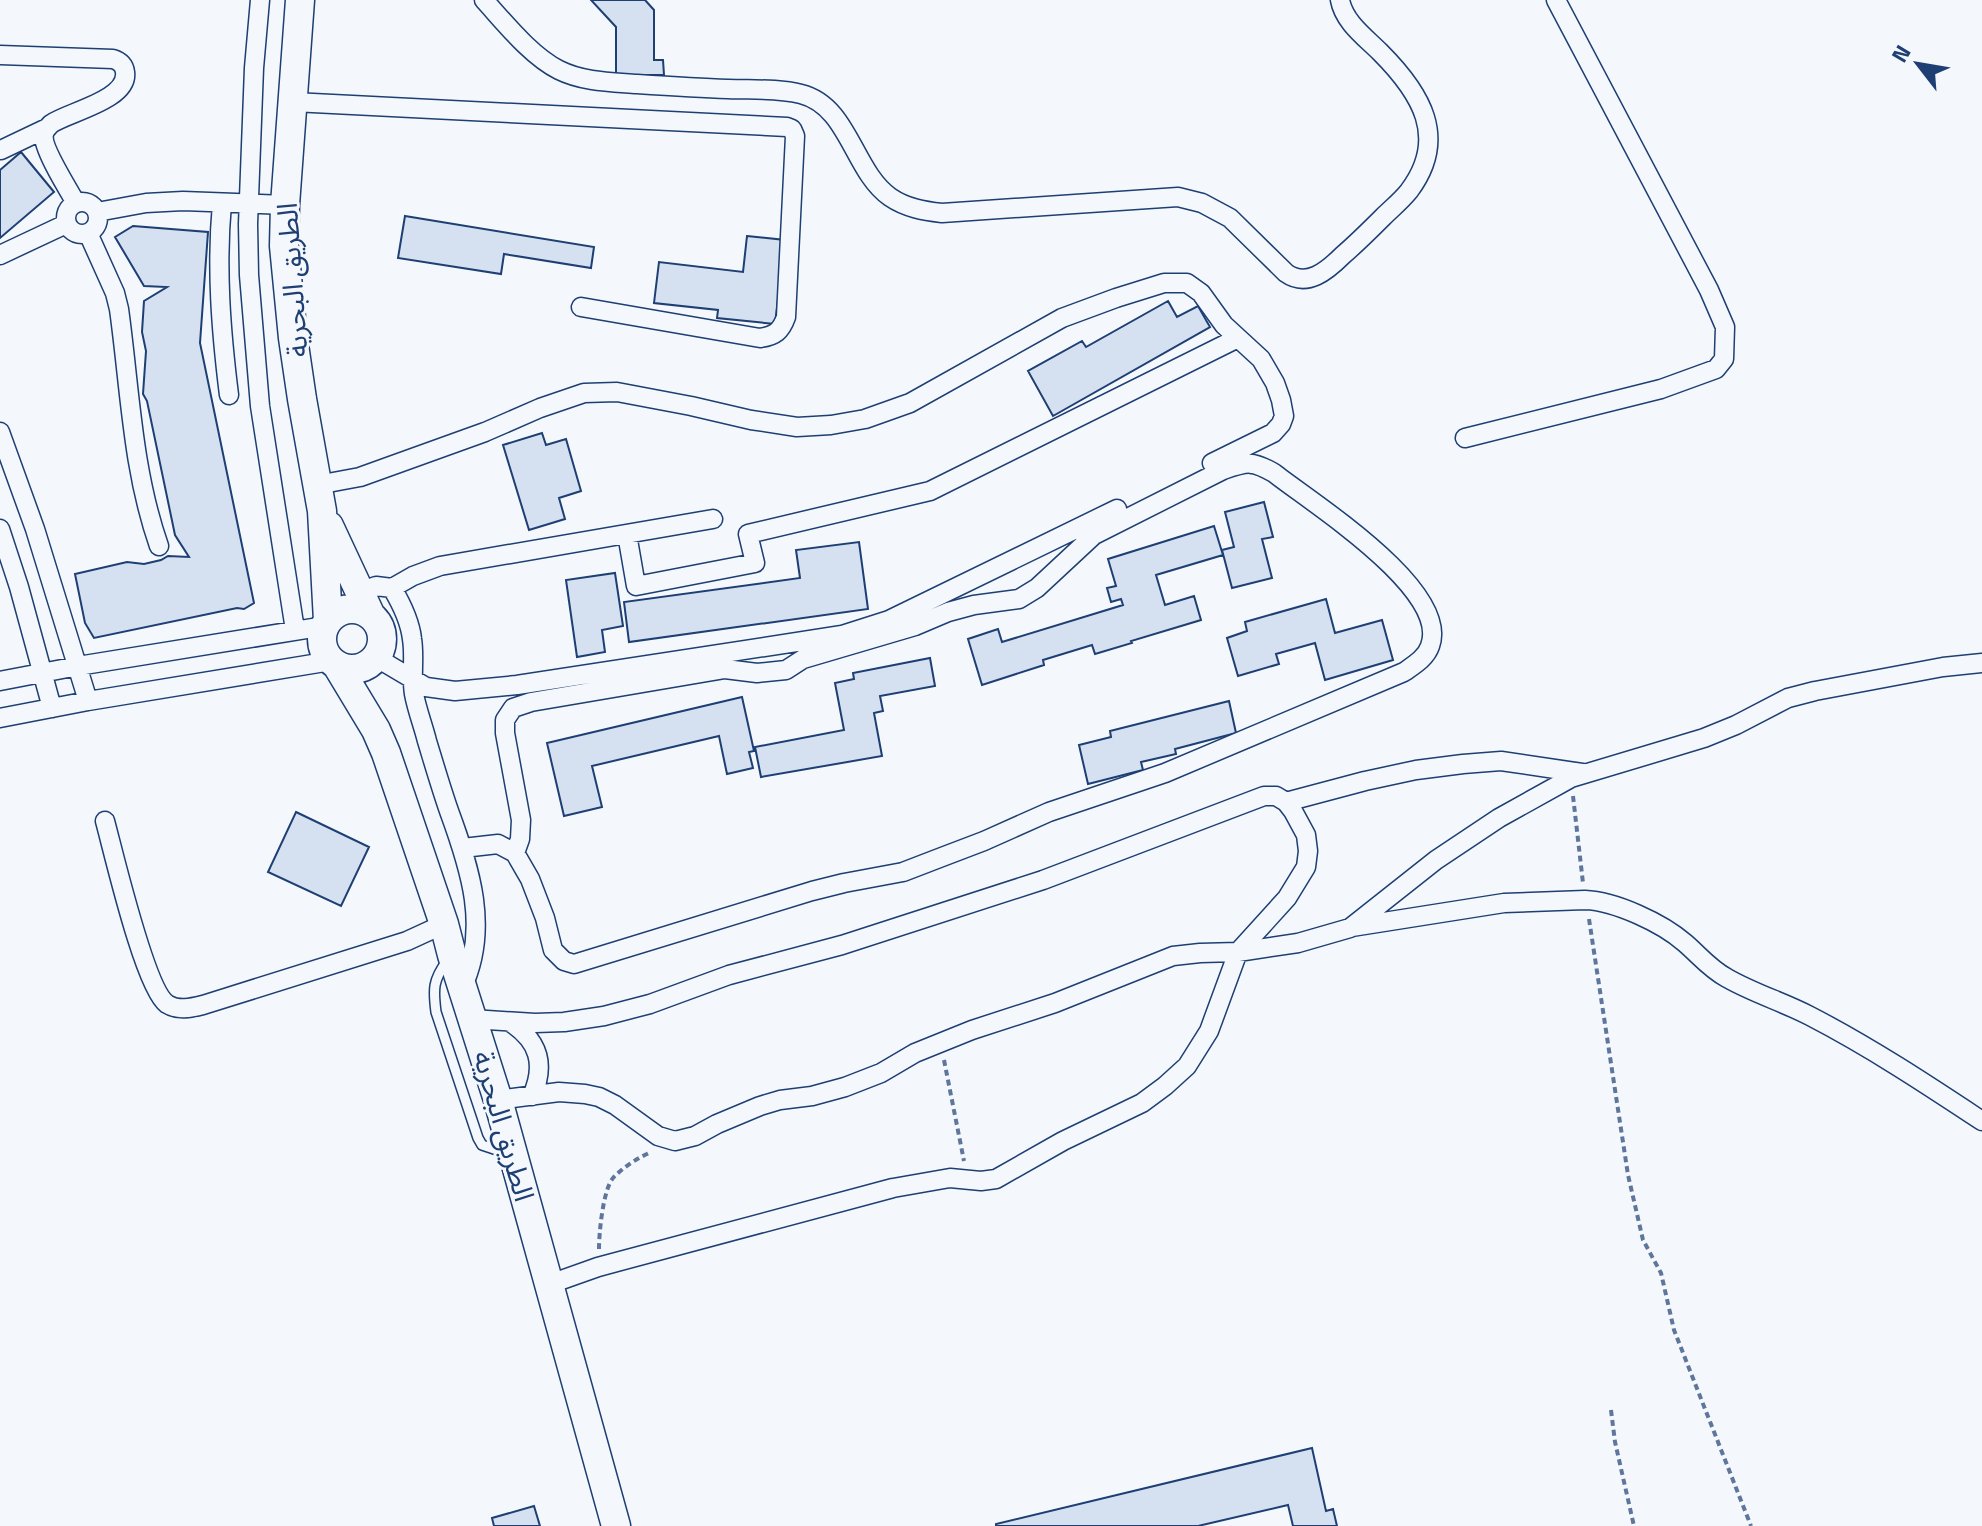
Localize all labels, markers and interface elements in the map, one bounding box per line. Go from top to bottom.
north arrow [1878,24,1958,104]
text: N [1882,38,1919,69]
street label: الطريق البحرية [265,201,318,359]
street label: الطريق البحرية [462,1046,546,1206]

